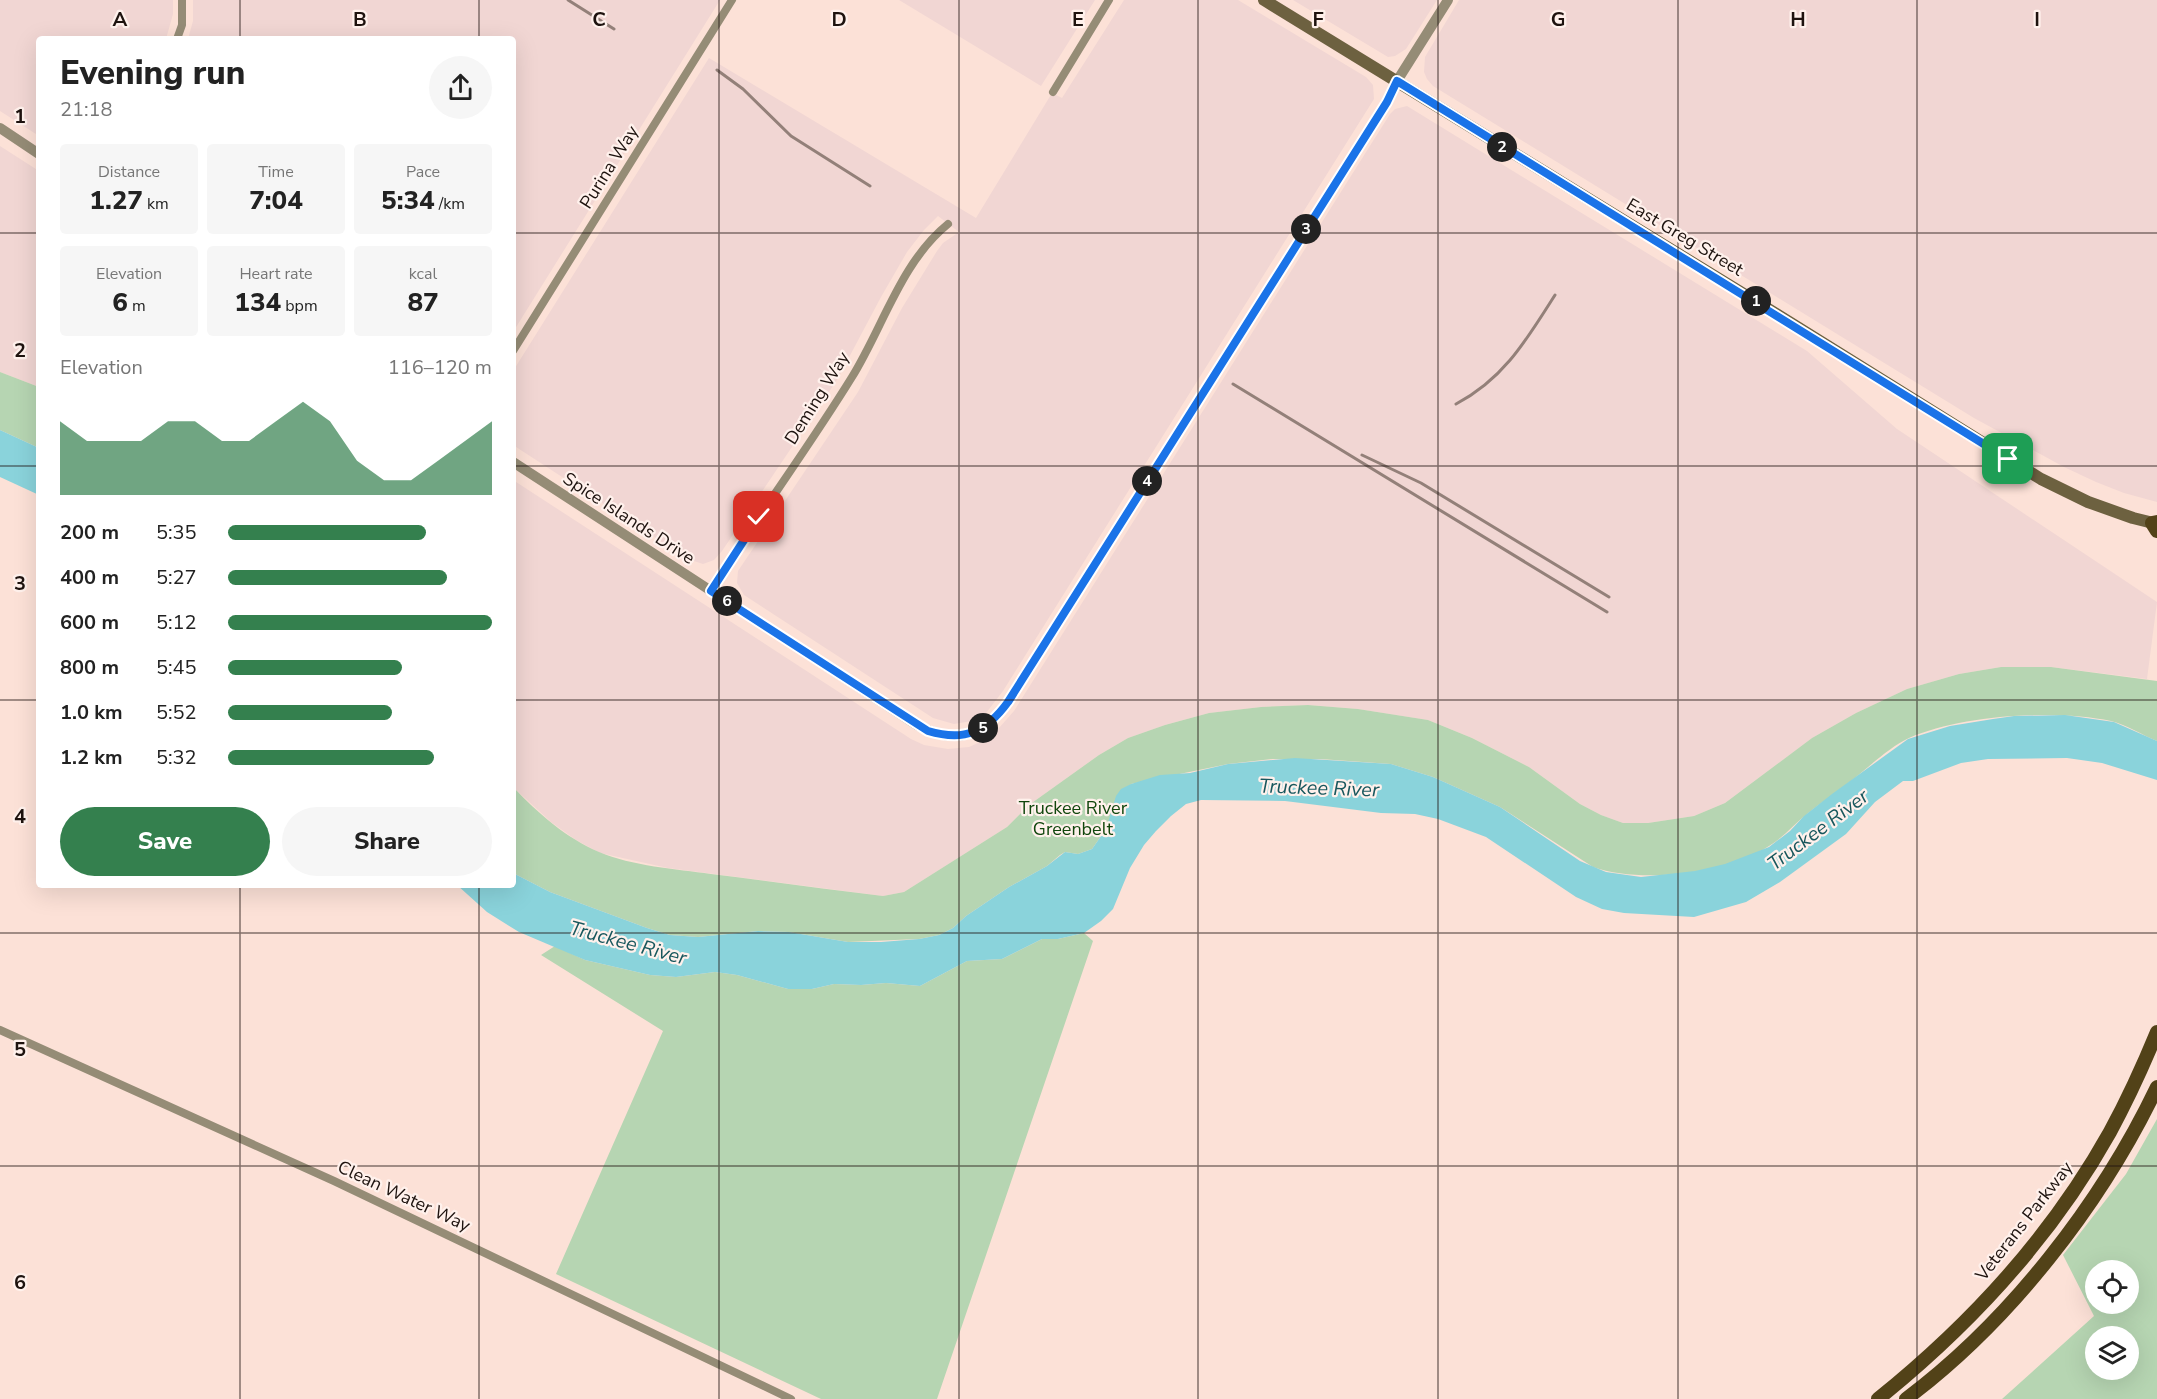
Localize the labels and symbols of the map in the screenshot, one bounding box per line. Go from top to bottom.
text: A [113,6,128,33]
text: B [353,6,367,33]
text: C [592,6,606,33]
text: D [831,6,847,33]
text: E [1072,6,1084,33]
text: F [1312,6,1324,33]
text: G [1551,6,1565,33]
text: H [1790,6,1806,33]
text: I [2034,6,2040,33]
text: 1 [14,103,26,130]
street label: Purina Way [574,120,644,213]
pin: 2 [1487,132,1517,162]
street label: East Greg Street [1622,193,1749,282]
pin: 3 [1291,214,1321,244]
pin: 1 [1741,286,1771,316]
text: 2 [14,337,26,364]
street label: Deming Way [779,346,855,449]
pin [1982,433,2033,484]
street label: Spice Islands Drive [558,466,700,570]
pin: 4 [1132,466,1162,496]
pin [733,491,784,542]
text: 3 [14,570,26,597]
pin: 6 [712,586,742,616]
pin: 5 [968,713,998,743]
water label: Truckee River [1258,772,1380,804]
water label: Truckee River [1762,783,1875,877]
park label: Truckee River Greenbelt [1019,796,1128,841]
text: 4 [14,803,26,830]
water label: Truckee River [566,914,690,972]
text: 5 [14,1036,26,1063]
street label: Clean Water Way [334,1155,475,1238]
street label: Veterans Parkway [1969,1156,2079,1286]
text: 6 [14,1269,26,1296]

